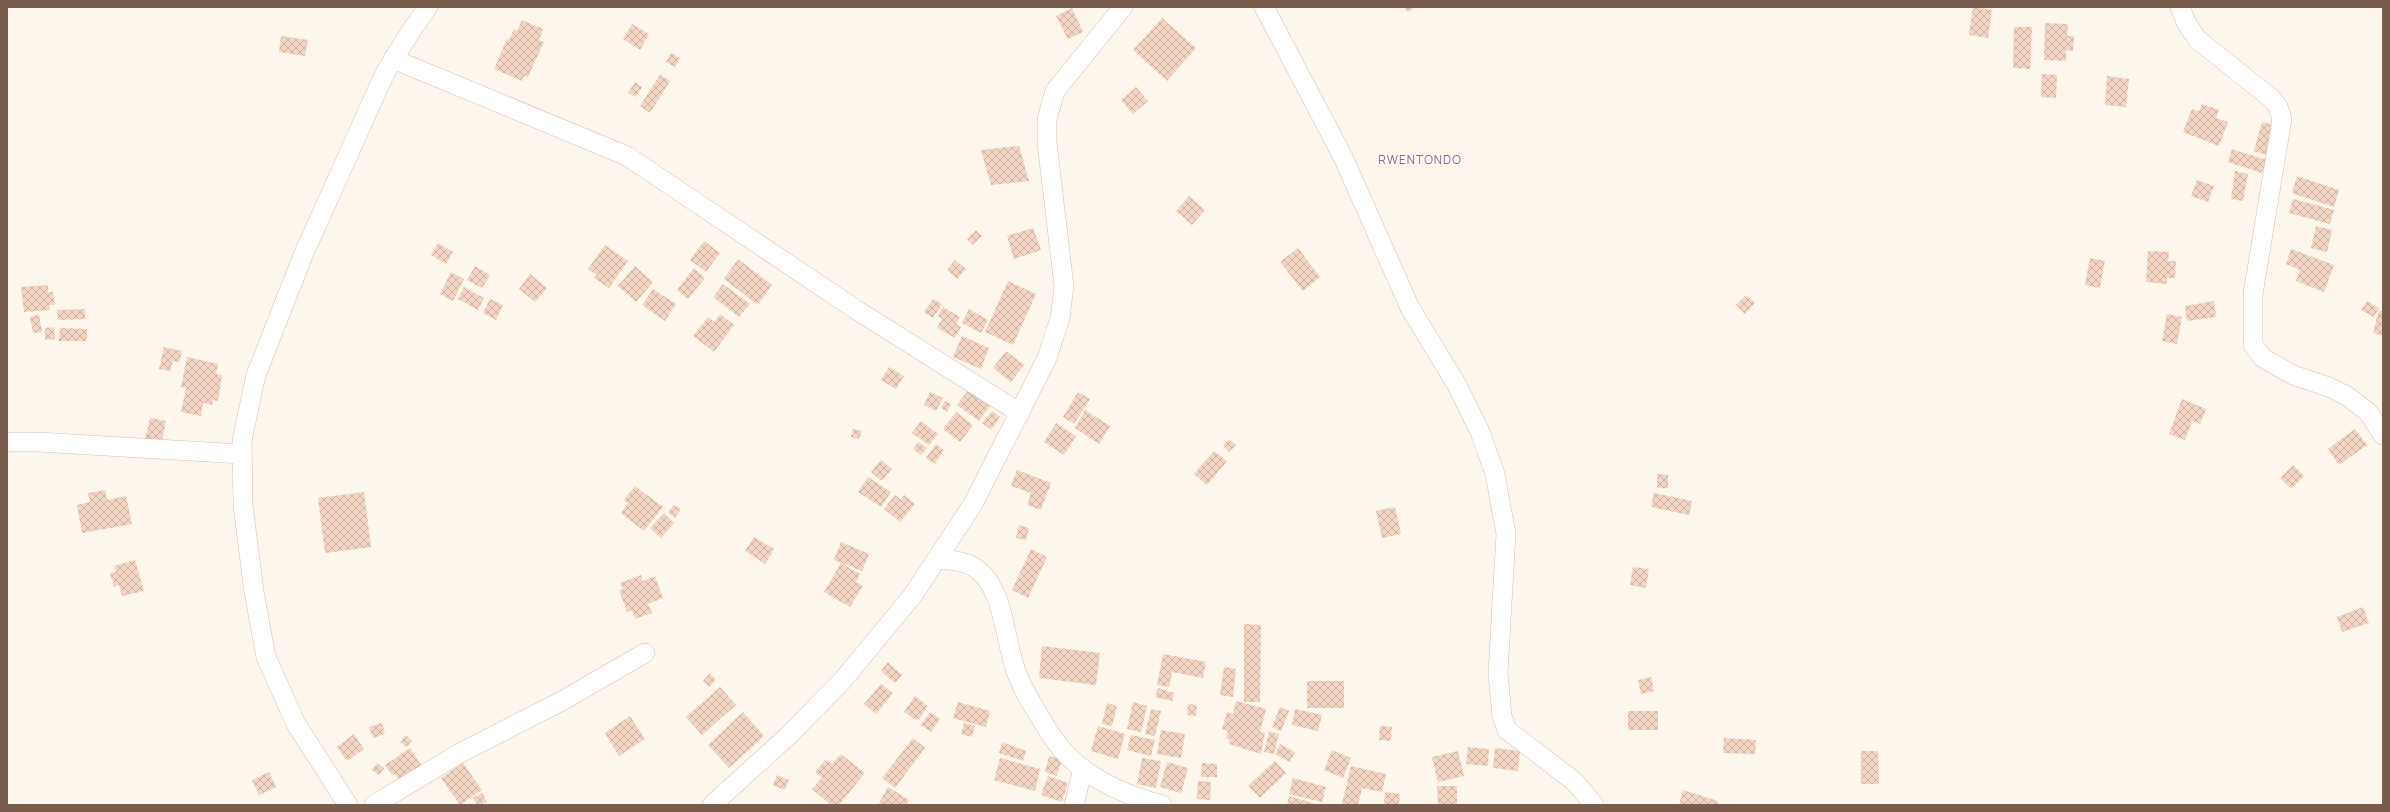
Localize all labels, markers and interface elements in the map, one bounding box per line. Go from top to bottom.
district label: RWENTONDO [1378,151,1462,168]

